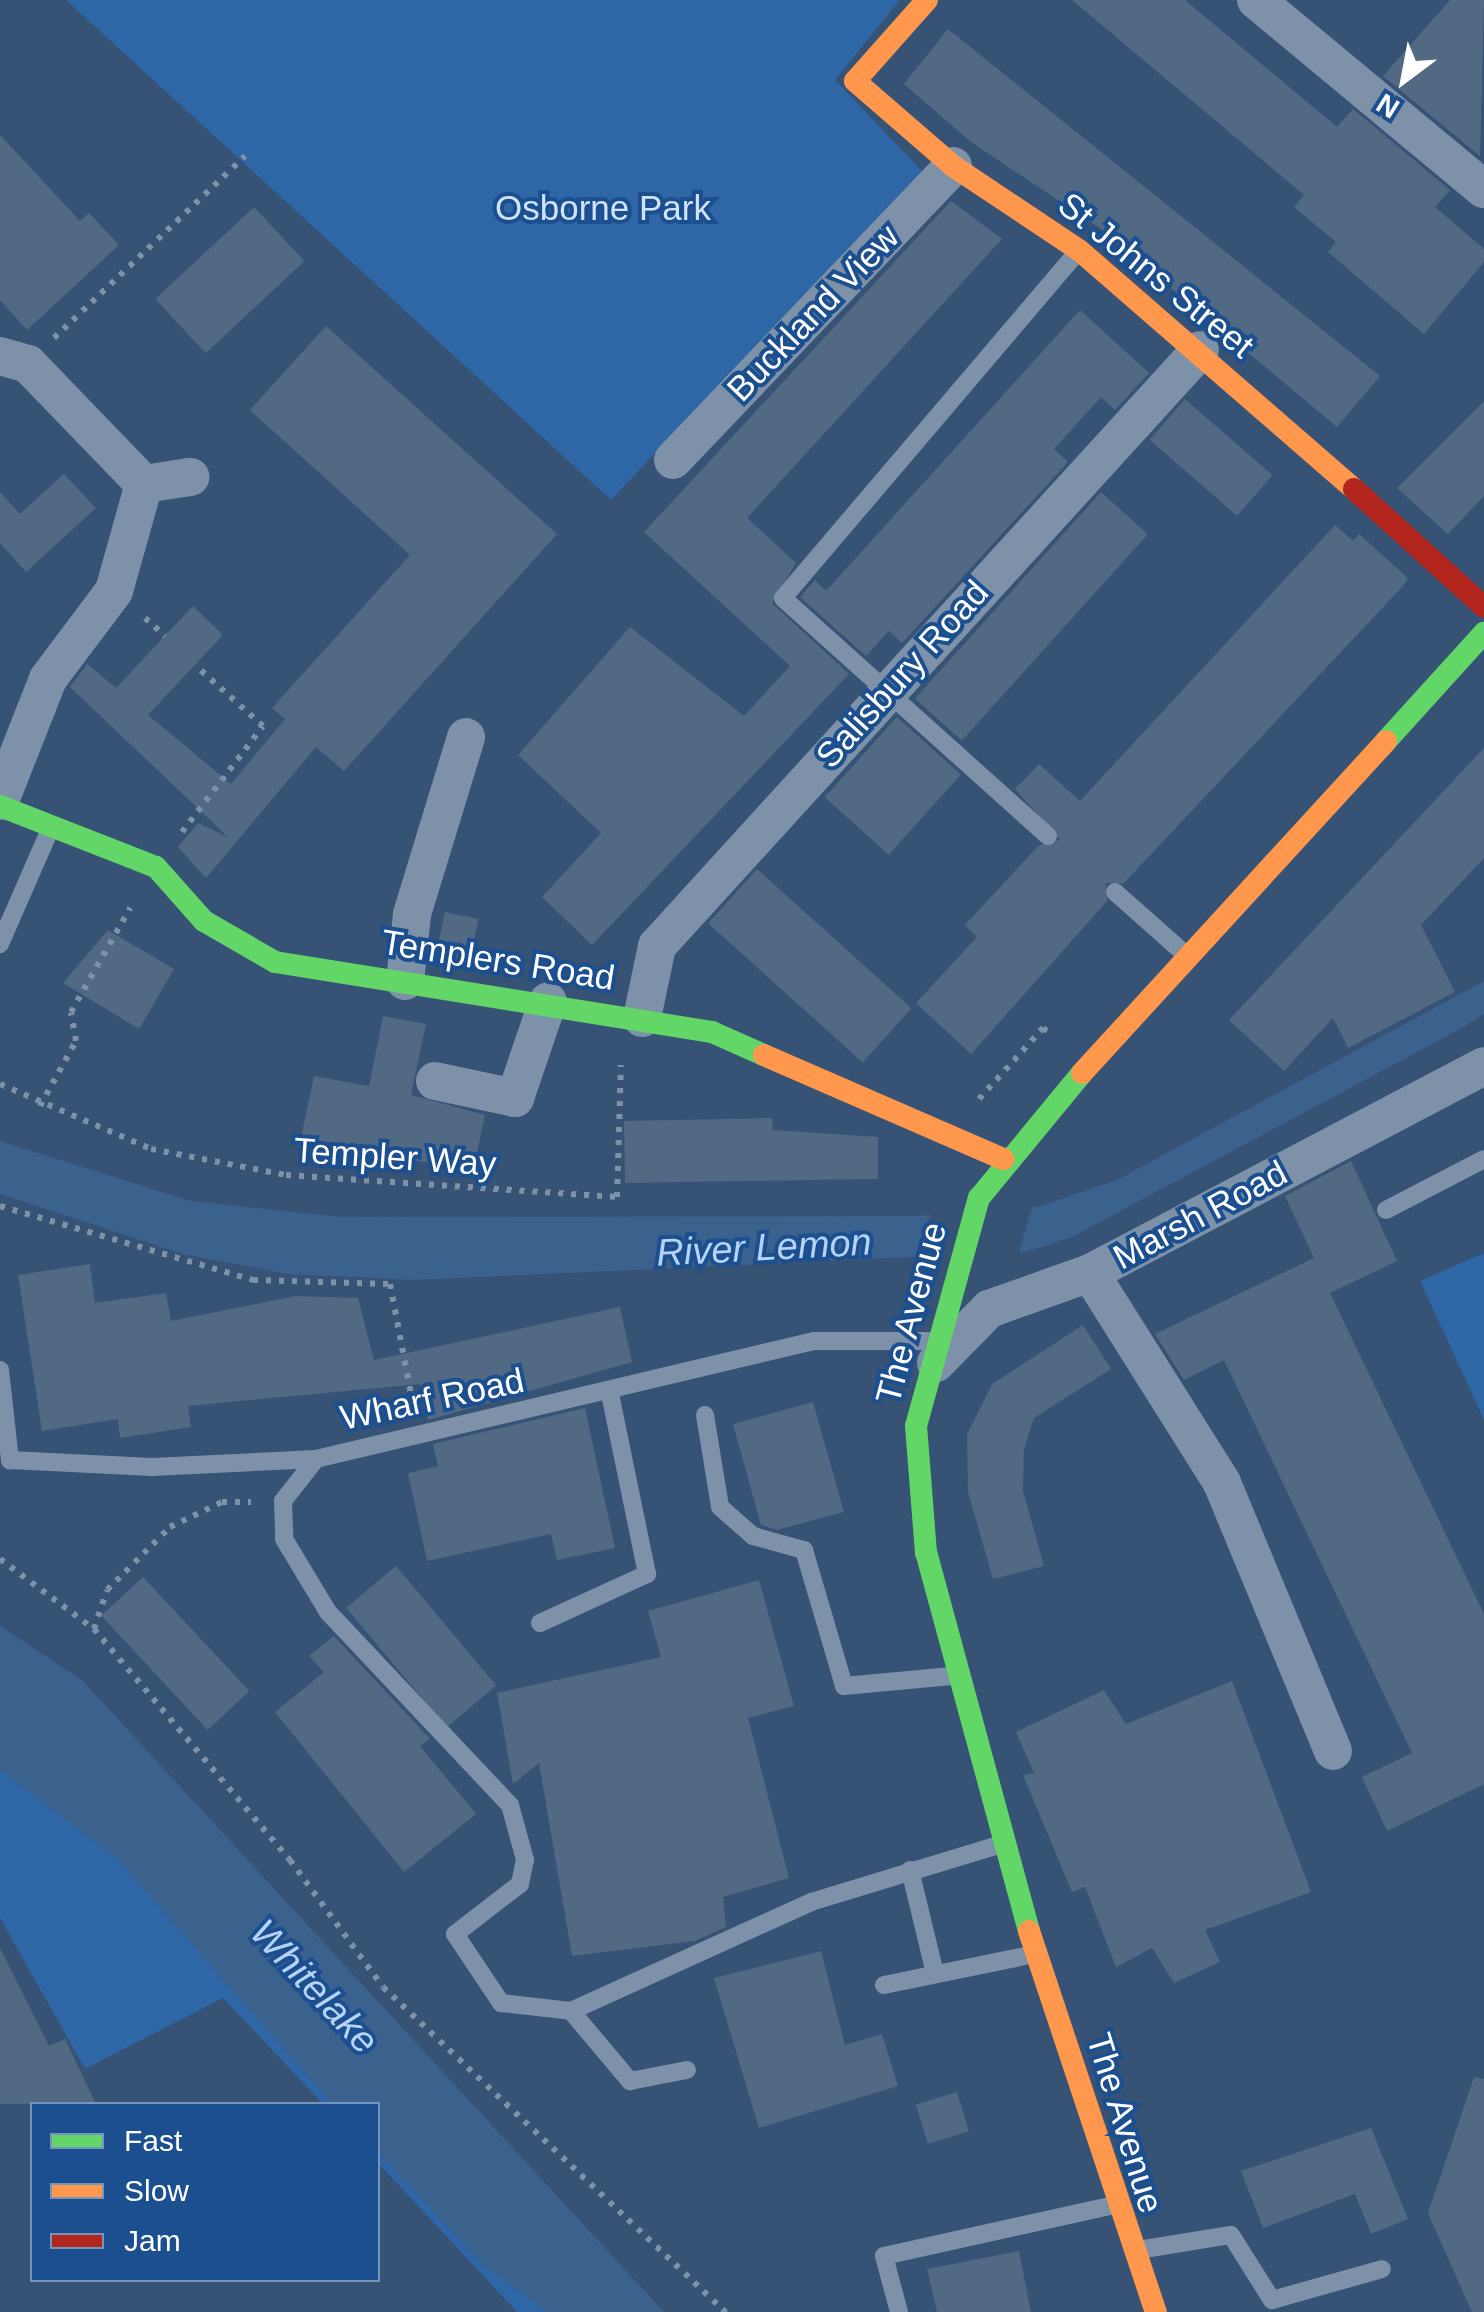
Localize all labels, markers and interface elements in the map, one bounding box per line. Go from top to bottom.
north arrow [1354,30,1454,130]
text: N [1371,87,1405,124]
street label: St Johns Street [1050,183,1262,367]
park label: Osborne Park [495,187,711,229]
street label: Buckland View [718,216,908,410]
street label: Salisbury Road [807,572,997,776]
street label: Templers Road [378,921,618,999]
street label: Templer Way [292,1129,498,1185]
street label: Marsh Road [1106,1152,1294,1278]
street label: The Avenue [866,1217,956,1409]
water label: River Lemon [655,1220,873,1276]
street label: Wharf Road [336,1359,528,1439]
water label: Whitelake [240,1910,388,2064]
street label: The Avenue [1077,2027,1173,2219]
legend [30,2102,380,2282]
text: Fast [124,2124,182,2157]
text: Slow [124,2174,189,2207]
text: Jam [124,2224,181,2257]

